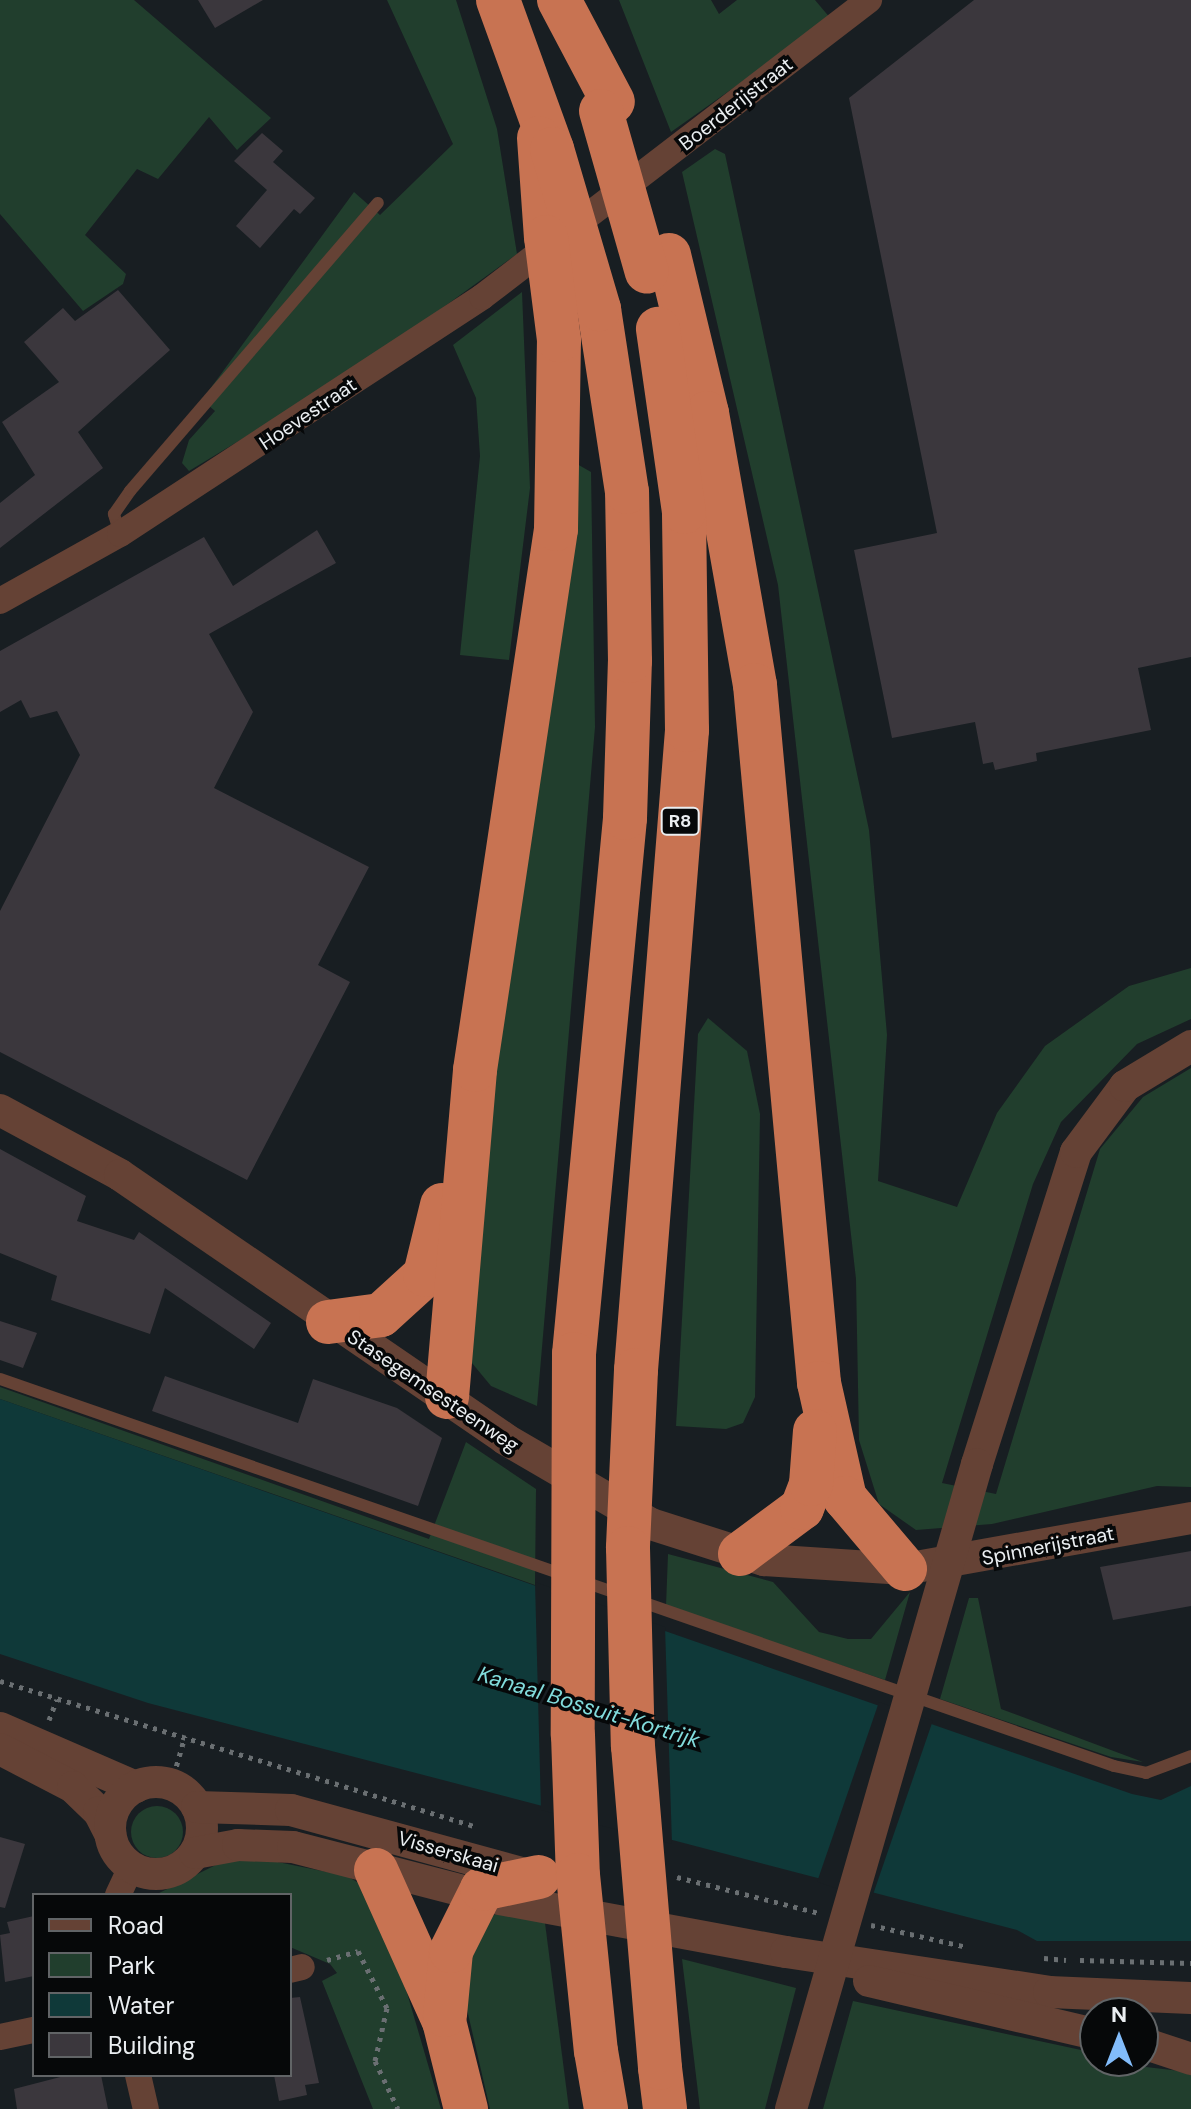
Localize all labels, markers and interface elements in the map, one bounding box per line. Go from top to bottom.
street label: Boerderijstraat [674,52,798,156]
street label: Hoevestraat [255,373,361,455]
road number: R8 [660,807,700,835]
street label: Stasegemsesteenweg [343,1325,523,1457]
street label: Spinnerijstraat [980,1521,1116,1571]
water label: Kanaal Bossuit-Kortrijk [475,1661,703,1753]
street label: Visserskaai [395,1826,501,1878]
legend [32,1893,292,2077]
text: Road [108,1910,164,1941]
text: Park [108,1950,155,1981]
text: Water [108,1990,174,2021]
north arrow [1079,1997,1159,2077]
text: N [1111,2000,1127,2029]
text: Building [108,2030,195,2061]

